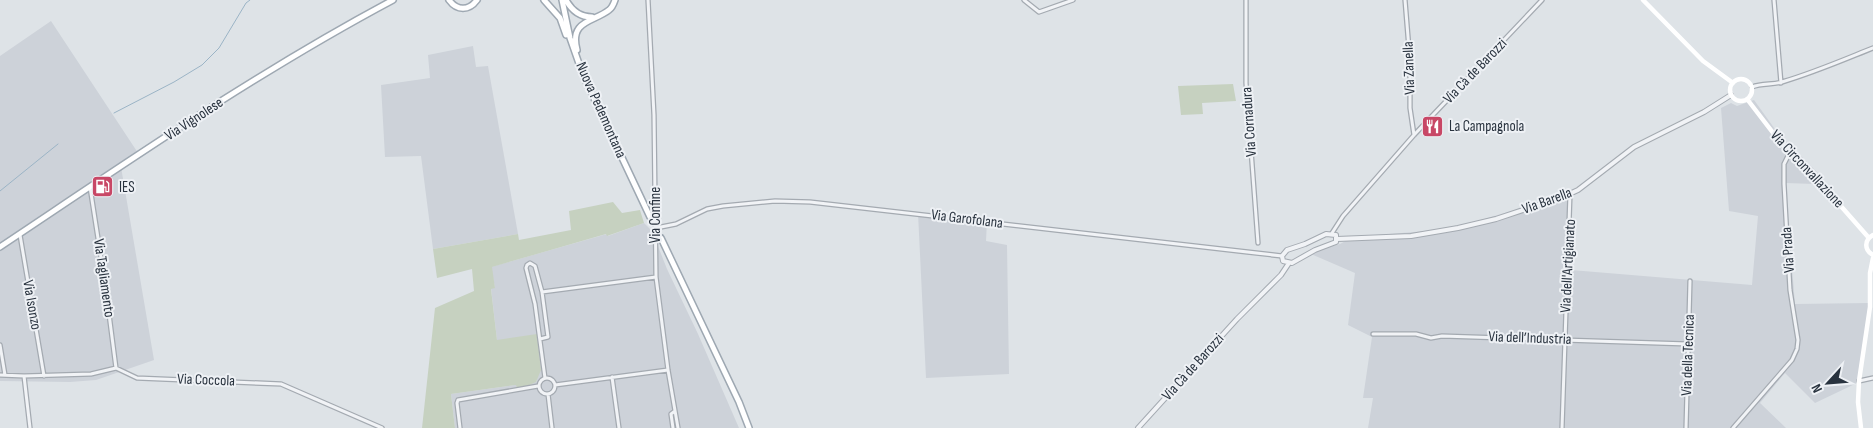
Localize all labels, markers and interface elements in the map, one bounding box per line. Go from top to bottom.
street label: Via Cà de Barozzi [1439,34,1511,108]
street label: Via Zanella [1399,41,1419,95]
street label: Nuova Pedemontana [571,59,631,161]
street label: Via Cornadura [1237,86,1261,158]
street label: Via Vignolese [161,93,227,145]
restaurant icon: La Campagnola [1421,114,1445,138]
place label: La Campagnola [1449,117,1525,136]
street label: Via Circonvallazione [1766,126,1848,212]
fuel station icon: IES [91,175,115,199]
place label: IES [119,178,135,197]
street label: Via Barella [1519,183,1575,219]
street label: Via Confine [646,187,665,243]
street label: Via Garofolana [930,205,1004,233]
street label: Via dell'Artigianato [1556,219,1580,313]
street label: Via Prada [1777,226,1799,274]
street label: Via Tagliamento [89,238,119,318]
street label: Via Isonzo [18,279,46,331]
street label: Via della Tecnica [1677,314,1699,396]
street label: Via dell’Industria [1488,327,1572,349]
street label: Via Cà de Barozzi [1158,329,1228,404]
north arrow [1803,358,1853,408]
street label: Via Coccola [177,369,235,391]
text: N [1807,381,1826,396]

